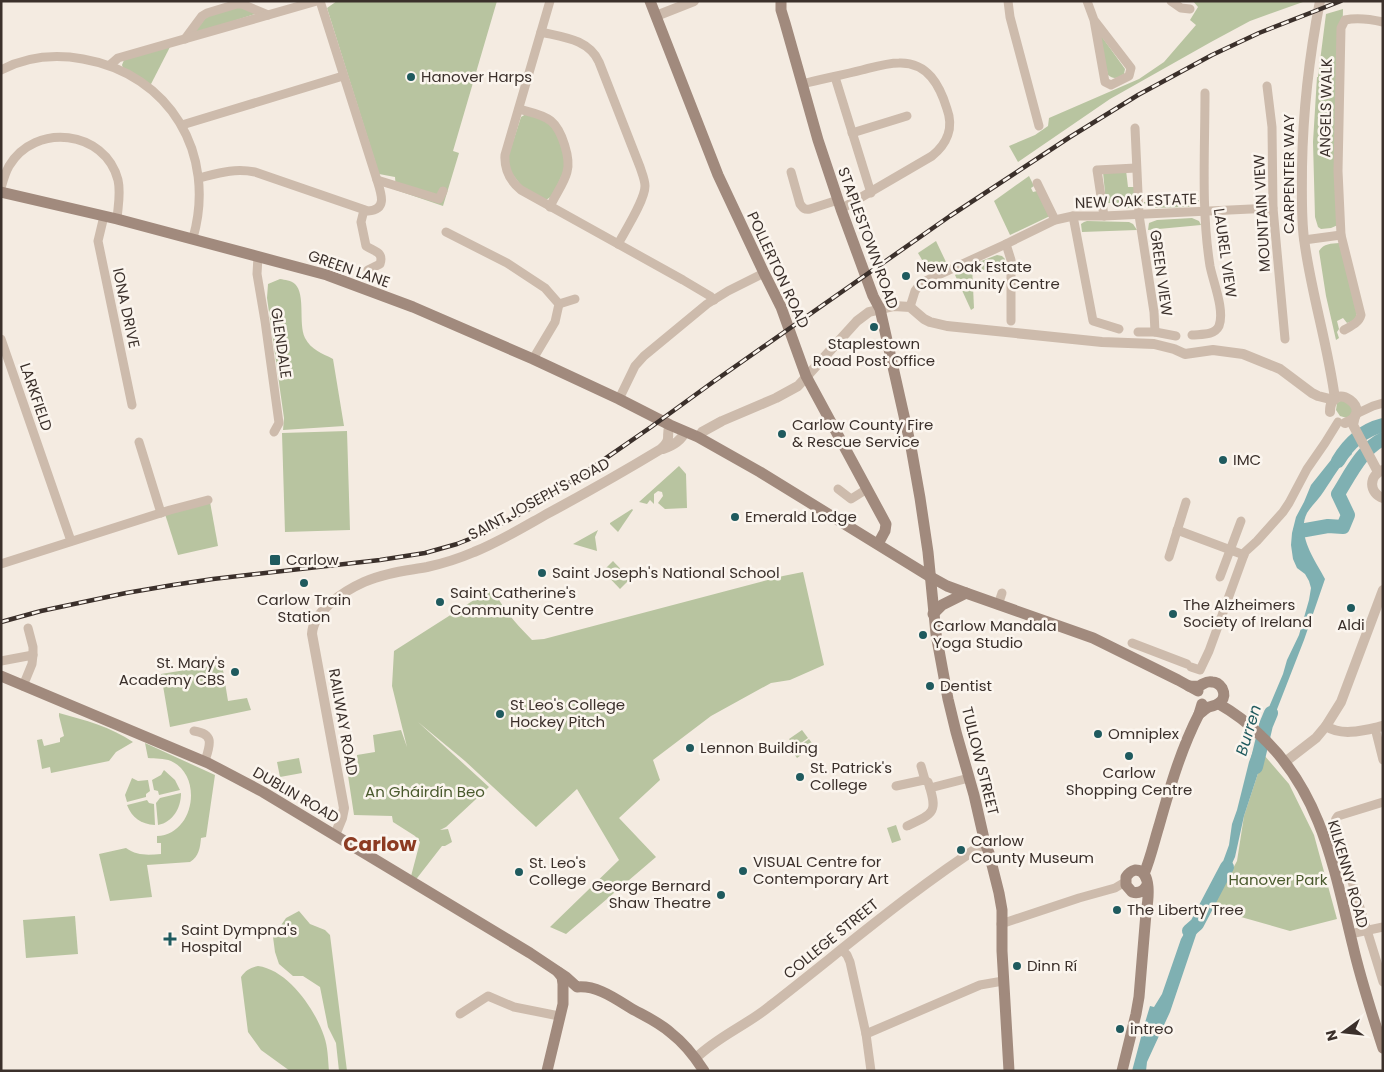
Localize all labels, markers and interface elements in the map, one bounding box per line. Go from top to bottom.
street label: ANGELS WALK [1314,58,1337,158]
place label: Hanover Harps [421,66,532,87]
marker: Hanover Harps [405,71,417,83]
street label: CARPENTER WAY [1278,114,1299,234]
street label: MOUNTAIN VIEW [1248,153,1275,273]
street label: STAPLESTOWN ROAD [833,164,904,312]
street label: NEW OAK ESTATE [1074,188,1197,213]
street label: LAUREL VIEW [1209,207,1242,299]
street label: POLLERTON ROAD [742,208,815,331]
street label: GREEN VIEW [1145,228,1178,318]
street label: GREEN LANE [305,245,393,292]
place label: New Oak Estate Community Centre [916,256,1060,294]
street label: IONA DRIVE [108,266,145,350]
marker: New Oak Estate Community Centre [900,270,912,282]
street label: GLENDALE [266,306,297,380]
marker: Staplestown Road Post Office [868,321,880,333]
place label: Staplestown Road Post Office [813,333,935,371]
street label: LARKFIELD [15,360,58,434]
place label: Carlow County Fire & Rescue Service [792,414,933,452]
marker: Carlow County Fire & Rescue Service [776,428,788,440]
place label: IMC [1233,449,1261,470]
street label: SAINT JOSEPH'S ROAD [464,452,613,545]
marker: IMC [1217,454,1229,466]
place label: Emerald Lodge [745,506,857,527]
marker: Emerald Lodge [729,511,741,523]
place label: Carlow [286,549,340,570]
marker: Carlow [268,553,282,567]
place label: Saint Joseph's National School [552,562,780,583]
marker: Saint Joseph's National School [536,567,548,579]
marker: Carlow Train Station [298,577,310,589]
place label: Saint Catherine's Community Centre [450,582,594,620]
place label: Carlow Train Station [257,589,351,627]
place label: The Alzheimers Society of Ireland [1183,594,1312,632]
marker: Saint Catherine's Community Centre [434,596,446,608]
marker: Aldi [1345,602,1357,614]
marker: The Alzheimers Society of Ireland [1167,608,1179,620]
place label: Aldi [1337,614,1365,635]
place label: Carlow Mandala Yoga Studio [933,615,1057,653]
marker: Carlow Mandala Yoga Studio [917,629,929,641]
place label: St. Mary's Academy CBS [119,652,225,690]
marker: St. Mary's Academy CBS [229,666,241,678]
street label: RAILWAY ROAD [324,667,363,777]
place label: Dentist [940,675,992,696]
marker: Dentist [924,680,936,692]
place label: St Leo's College Hockey Pitch [510,694,625,732]
water label: Burren [1230,702,1267,758]
street label: TULLOW STREET [957,704,1004,817]
marker: St Leo's College Hockey Pitch [494,708,506,720]
place label: Omniplex [1108,723,1179,744]
marker: Omniplex [1092,728,1104,740]
place label: Lennon Building [700,737,818,758]
marker: Lennon Building [684,742,696,754]
marker: Carlow Shopping Centre [1123,750,1135,762]
place label: St. Patrick's College [810,757,892,795]
street label: DUBLIN ROAD [249,761,343,828]
place label: Carlow Shopping Centre [1066,762,1192,800]
marker: St. Patrick's College [794,771,806,783]
park label: An Gháirdín Beo [365,781,485,802]
street label: KILKENNY ROAD [1323,817,1374,930]
district label: Carlow [343,830,417,858]
place label: Carlow County Museum [971,830,1094,868]
marker: Carlow County Museum [955,844,967,856]
place label: VISUAL Centre for Contemporary Art [753,851,889,889]
place label: St. Leo's College [529,852,586,890]
marker: VISUAL Centre for Contemporary Art [737,865,749,877]
marker: St. Leo's College [513,866,525,878]
park label: Hanover Park [1228,869,1328,890]
place label: George Bernard Shaw Theatre [592,875,711,913]
marker: George Bernard Shaw Theatre [715,889,727,901]
street label: COLLEGE STREET [779,894,883,984]
place label: The Liberty Tree [1127,899,1243,920]
marker: The Liberty Tree [1111,904,1123,916]
place label: Saint Dympna's Hospital [181,919,297,957]
marker: Saint Dympna's Hospital [163,932,177,946]
place label: Dinn Rí [1027,955,1078,976]
marker: Dinn Rí [1011,960,1023,972]
north arrow [1319,1007,1369,1057]
place label: intreo [1130,1018,1173,1039]
marker: intreo [1114,1023,1126,1035]
text: N [1320,1028,1342,1043]

